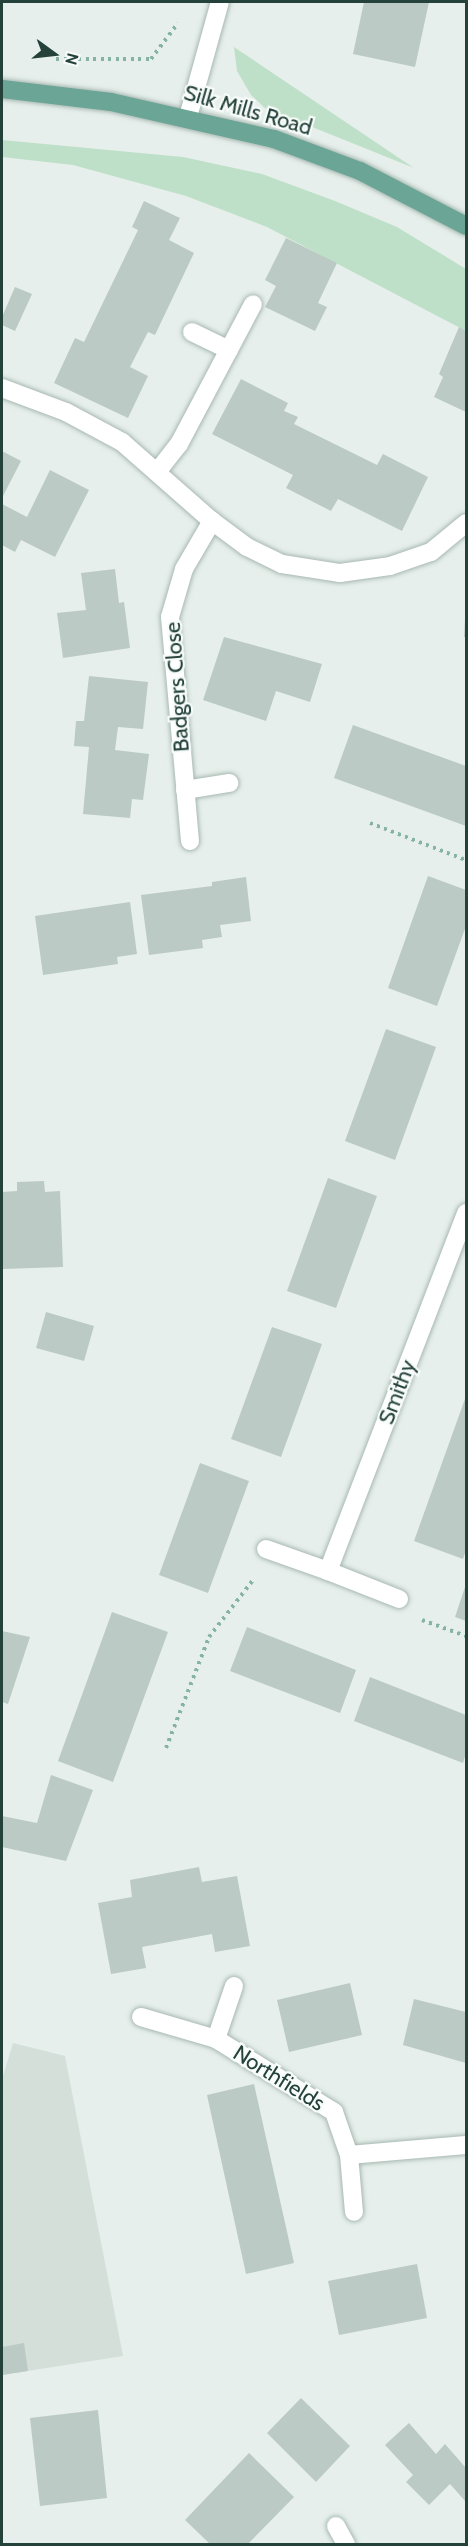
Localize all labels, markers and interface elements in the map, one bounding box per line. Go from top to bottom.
north arrow [24,24,84,84]
text: N [61,51,83,67]
street label: Silk Mills Road [181,79,315,141]
street label: Badgers Close [159,621,195,753]
street label: Smithy [373,1356,421,1428]
street label: Northfields [228,2039,330,2117]

